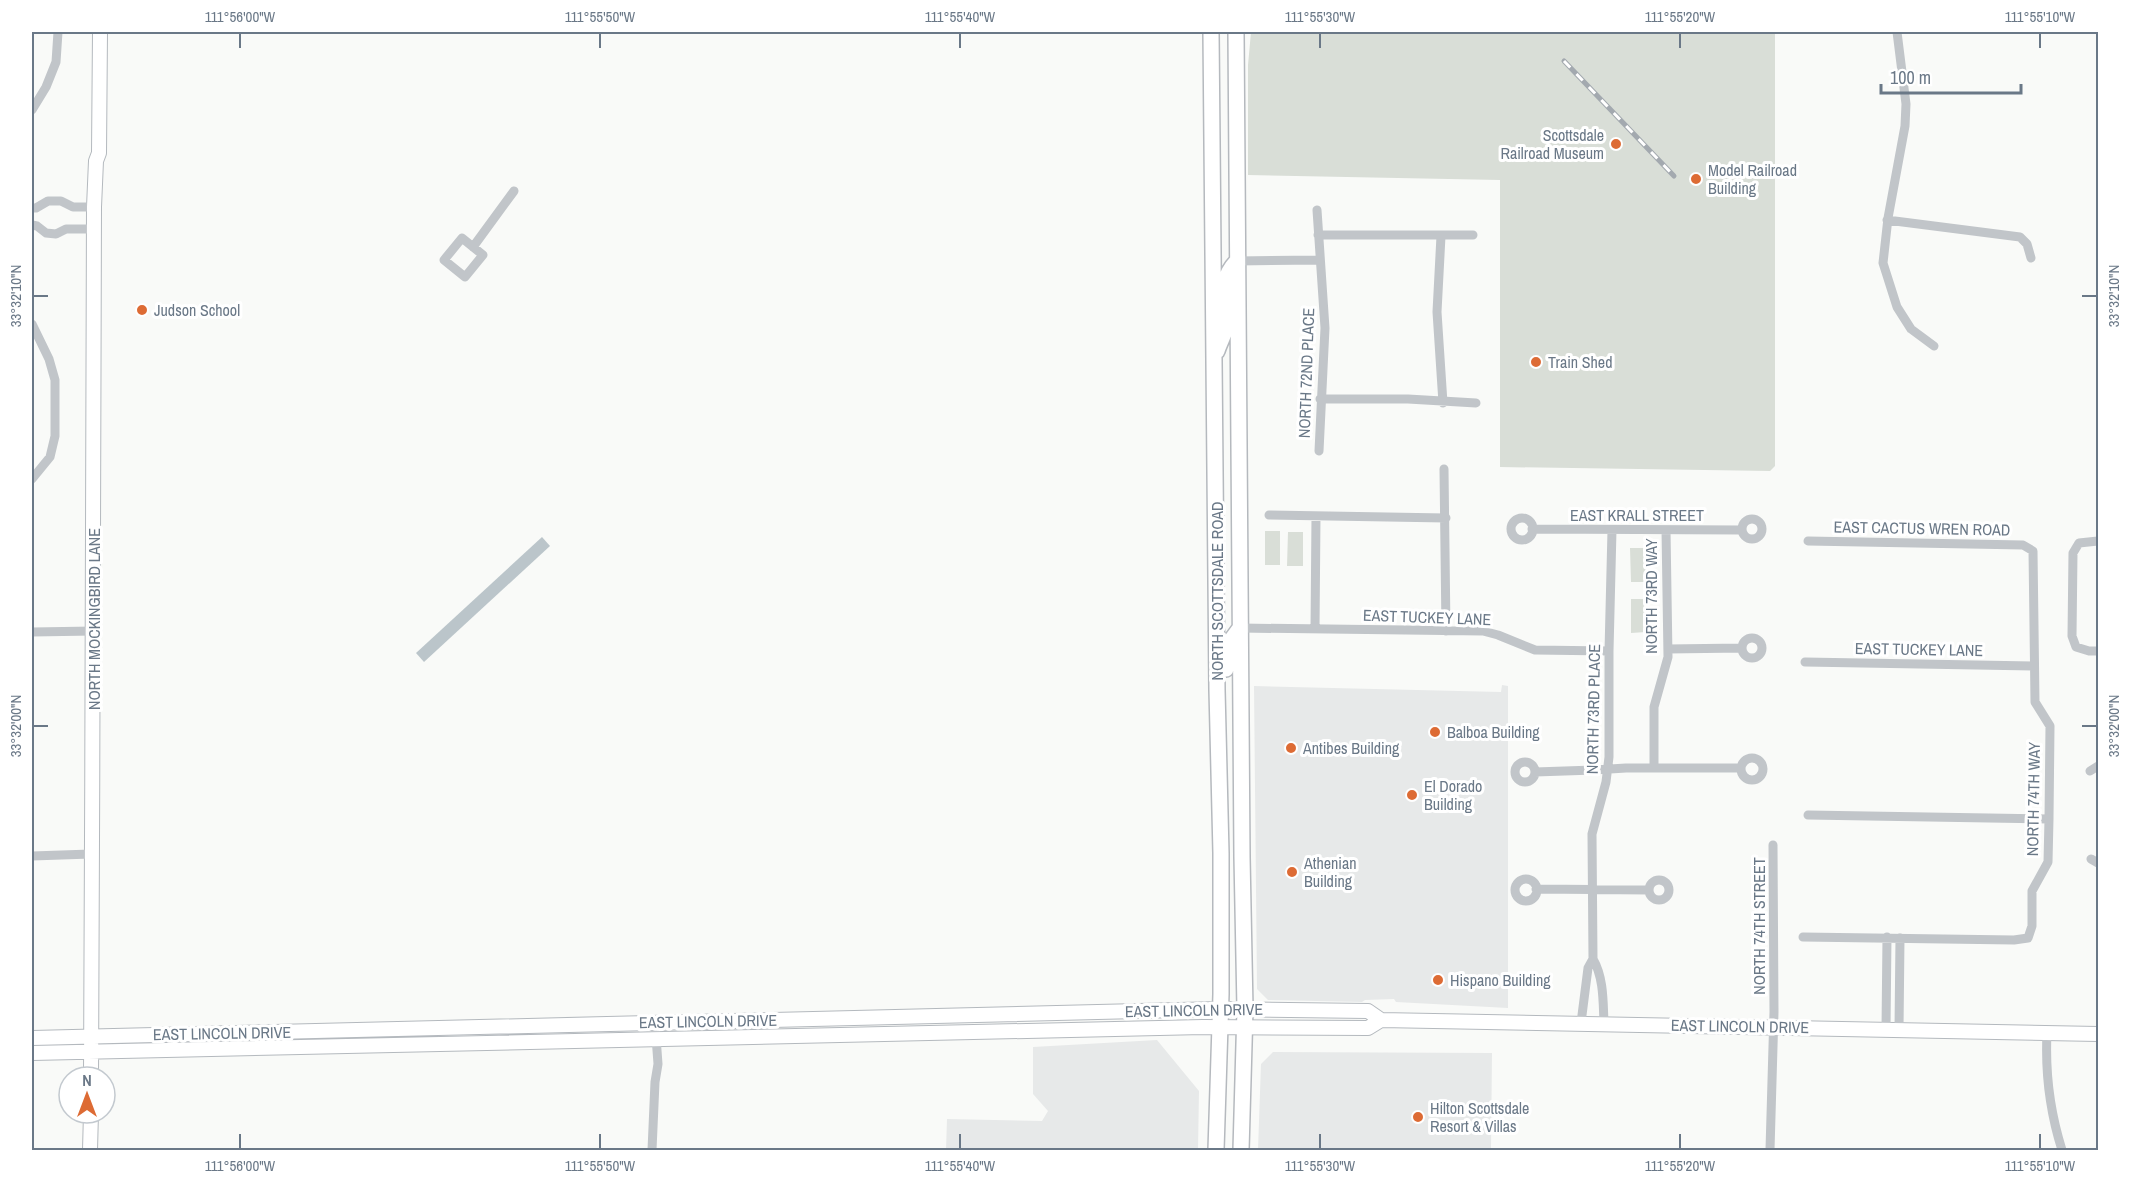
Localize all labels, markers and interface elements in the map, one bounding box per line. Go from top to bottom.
text: 111°56'00"W [205,6,276,27]
text: 111°55'50"W [565,6,636,27]
text: 111°55'40"W [925,6,996,27]
text: 111°55'30"W [1285,6,1356,27]
text: 111°55'20"W [1645,6,1716,27]
text: 111°55'10"W [2005,6,2076,27]
scale bar [1881,57,2020,95]
text: 100 m [1890,65,1931,90]
place label: Scottsdale Railroad Museum [1500,124,1604,164]
marker: Scottsdale Railroad Museum [1609,137,1623,151]
place label: Model Railroad Building [1708,159,1797,199]
marker: Model Railroad Building [1689,172,1703,186]
text: 33°32'10"N [5,265,26,327]
text: 33°32'10"N [2103,265,2124,327]
place label: Judson School [154,299,240,321]
marker: Judson School [135,303,149,317]
street label: NORTH 72ND PLACE [1293,308,1319,438]
place label: Train Shed [1548,351,1612,373]
marker: Train Shed [1529,355,1543,369]
street label: NORTH SCOTTSDALE ROAD [1206,501,1228,681]
street label: EAST KRALL STREET [1570,504,1704,526]
street label: EAST CACTUS WREN ROAD [1833,515,2011,541]
street label: NORTH MOCKINGBIRD LANE [83,528,105,710]
street label: NORTH 73RD WAY [1640,538,1662,654]
street label: EAST TUCKEY LANE [1362,604,1492,630]
street label: EAST TUCKEY LANE [1855,637,1983,661]
street label: NORTH 73RD PLACE [1581,644,1605,774]
text: 33°32'00"N [5,695,26,757]
text: 33°32'00"N [2103,695,2124,757]
place label: Balboa Building [1447,721,1540,743]
marker: Balboa Building [1428,725,1442,739]
place label: Antibes Building [1302,737,1400,759]
marker: Antibes Building [1284,741,1298,755]
street label: NORTH 74TH WAY [2021,741,2045,856]
place label: El Dorado Building [1424,775,1482,815]
marker: El Dorado Building [1405,788,1419,802]
place label: Athenian Building [1303,852,1357,892]
street label: NORTH 74TH STREET [1748,857,1770,995]
marker: Athenian Building [1285,865,1299,879]
place label: Hispano Building [1450,969,1551,991]
marker: Hispano Building [1431,973,1445,987]
street label: EAST LINCOLN DRIVE [1125,998,1263,1022]
street label: EAST LINCOLN DRIVE [639,1009,777,1033]
street label: EAST LINCOLN DRIVE [1671,1014,1809,1038]
street label: EAST LINCOLN DRIVE [153,1021,291,1045]
north arrow [57,1065,117,1125]
text: N [82,1069,92,1091]
place label: Hilton Scottsdale Resort & Villas [1430,1097,1529,1137]
marker: Hilton Scottsdale Resort & Villas [1411,1110,1425,1124]
text: 111°56'00"W [205,1155,276,1176]
text: 111°55'50"W [565,1155,636,1176]
text: 111°55'40"W [925,1155,996,1176]
text: 111°55'30"W [1285,1155,1356,1176]
text: 111°55'20"W [1645,1155,1716,1176]
text: 111°55'10"W [2005,1155,2076,1176]

